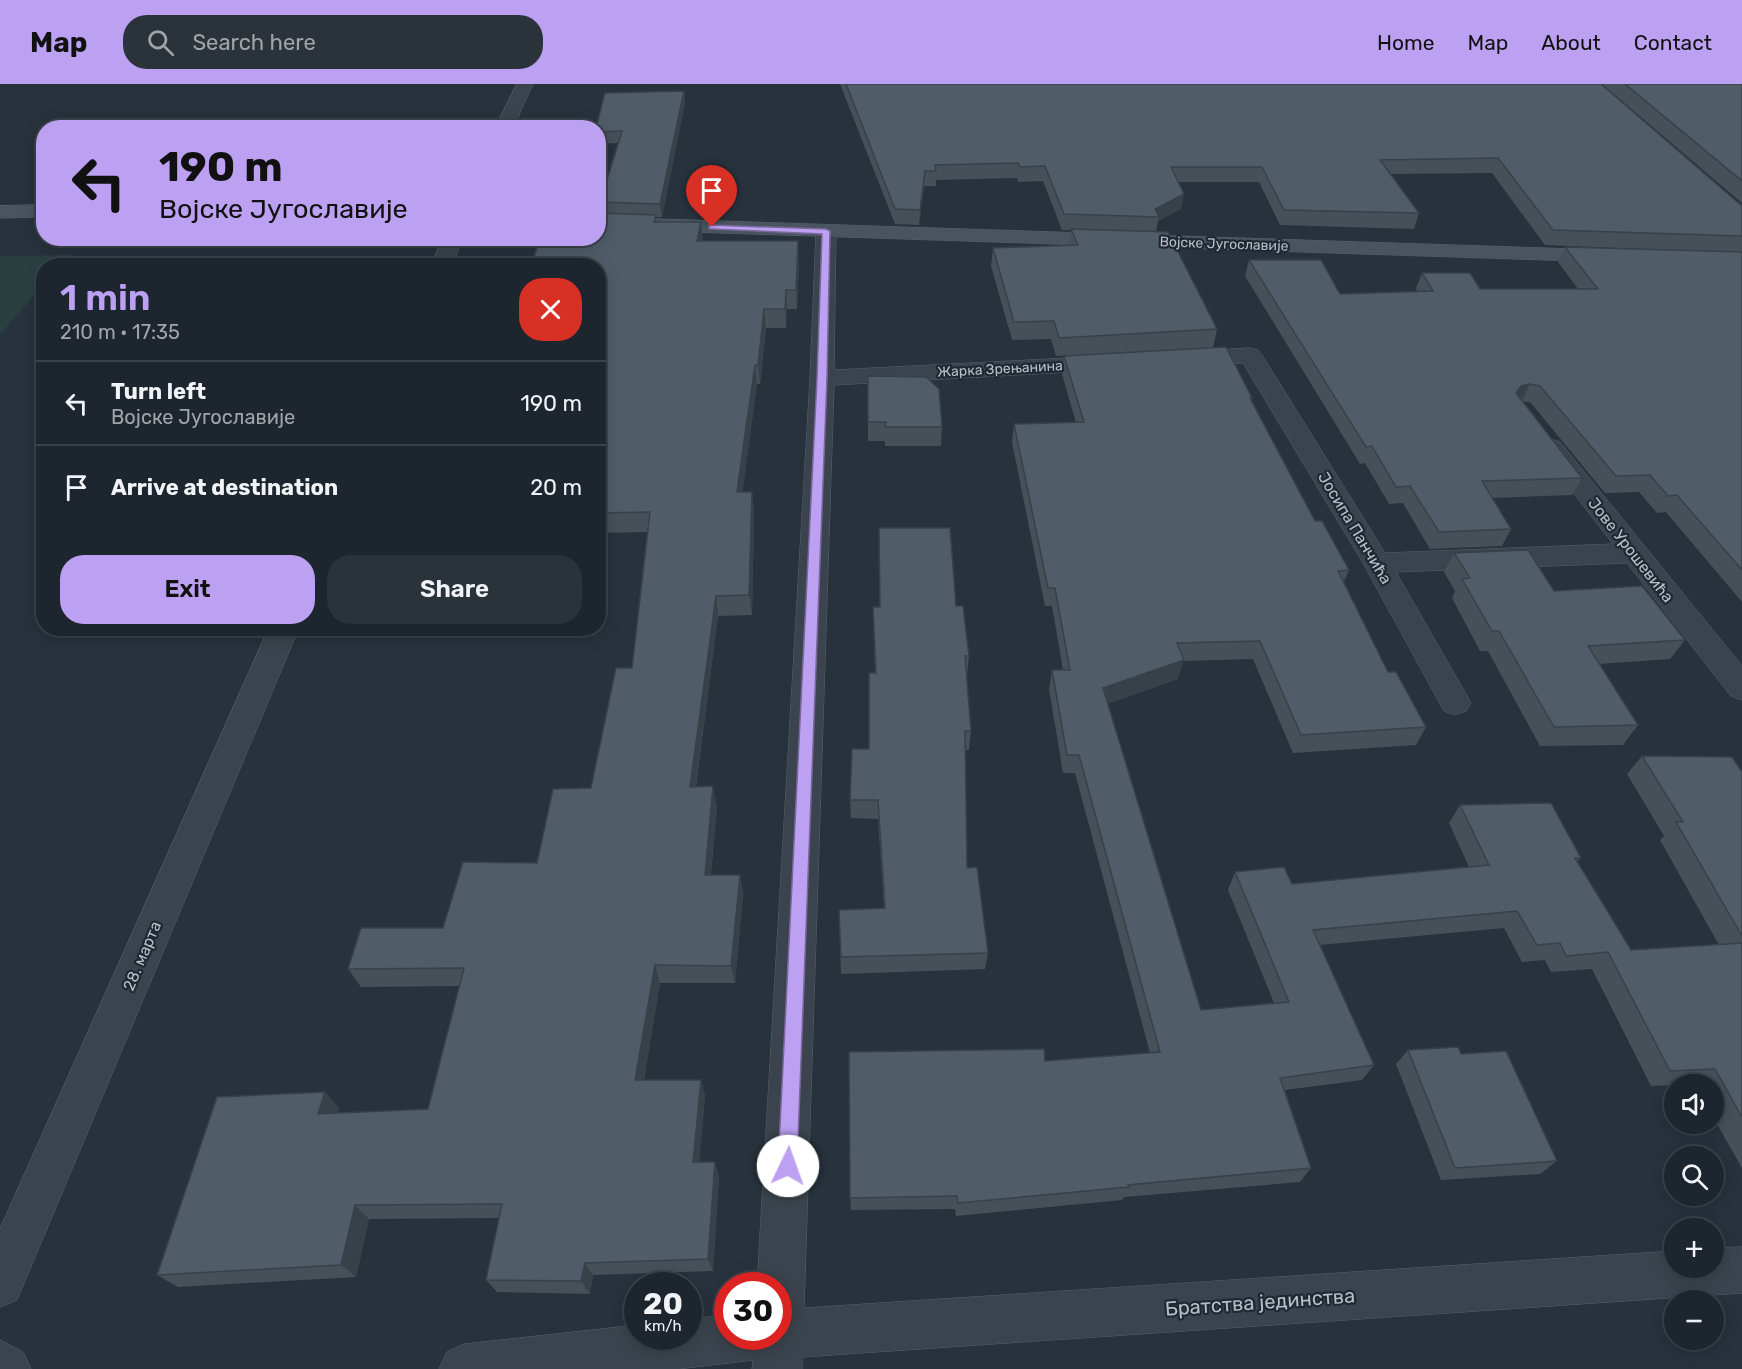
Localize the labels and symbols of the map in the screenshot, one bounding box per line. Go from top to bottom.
pin [686,165,737,227]
street label: Војске Југославије [1159,233,1289,255]
street label: Жарка Зрењанина [937,357,1063,381]
street label: Јосипа Панчића [1314,469,1396,587]
street label: Јове Урошевића [1584,494,1678,606]
street label: 28. марта [119,918,165,994]
position arrow [756,1134,820,1198]
speed limit sign: 30 [714,1272,792,1350]
street label: Братства јединства [1164,1283,1356,1321]

